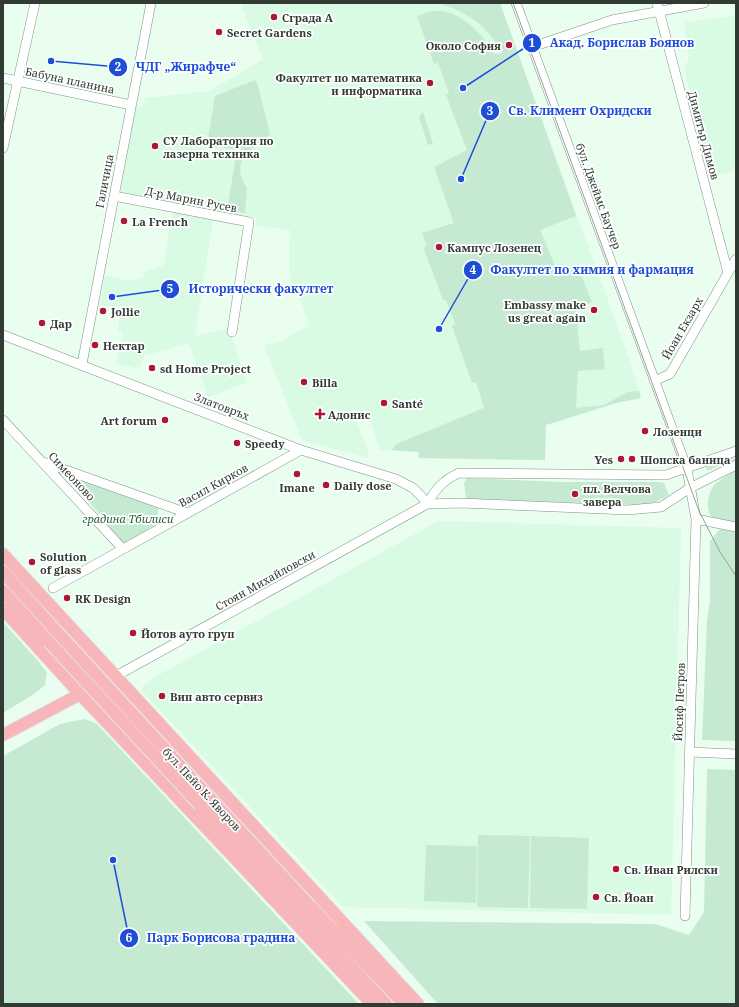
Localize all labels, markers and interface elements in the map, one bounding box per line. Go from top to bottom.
place label: Сграда А [282,10,334,25]
marker: Сграда А [269,12,279,22]
place label: Secret Gardens [227,25,312,40]
marker: Secret Gardens [214,27,224,37]
callout: Акад. Борислав Боянов [522,31,703,55]
text: 1 [529,34,536,51]
text: Акад. Борислав Боянов [550,34,694,51]
place label: Около София [426,38,501,53]
marker: Около София [504,40,514,50]
callout: ЧДГ „Жирафче“ [108,55,244,79]
text: 2 [115,58,122,75]
text: ЧДГ „Жирафче“ [136,58,236,75]
street label: Бабуна планина [24,63,116,97]
place label: Факултет по математика и информатика [276,70,422,98]
marker: Факултет по математика и информатика [425,78,435,88]
street label: Димитър Димов [685,89,723,181]
callout: Св. Климент Охридски [480,99,659,123]
text: 3 [487,102,494,119]
text: Св. Климент Охридски [508,102,652,119]
place label: СУ Лаборатория по лазерна техника [163,133,274,161]
marker: СУ Лаборатория по лазерна техника [150,141,160,151]
street label: бул. Джеймс Баучер [573,141,625,251]
street label: Галичица [91,153,117,209]
street label: Д-р Марин Русев [144,183,238,215]
place label: La French [132,214,189,229]
marker: La French [119,216,129,226]
place label: Кампус Лозенец [447,240,542,255]
marker: Кампус Лозенец [434,242,444,252]
callout: Факултет по химия и фармация [463,258,702,282]
text: 4 [470,261,477,278]
text: Факултет по химия и фармация [490,261,695,278]
callout: Исторически факултет [160,277,341,301]
text: 5 [167,280,174,297]
text: Исторически факултет [189,280,334,297]
street label: Йоан Екзарх [658,293,706,362]
place label: Embassy make us great again [504,297,587,325]
place label: Jollie [110,304,140,319]
marker: Embassy make us great again [589,305,599,315]
marker: Jollie [98,306,108,316]
place label: Дар [50,316,72,331]
marker: Дар [37,318,47,328]
place label: Нектар [103,338,145,353]
marker: Нектар [90,340,100,350]
place label: sd Home Project [160,361,251,376]
marker: sd Home Project [147,363,157,373]
place label: Billa [312,375,338,390]
marker: Billa [299,377,309,387]
street label: Златовръх [192,389,252,424]
place label: Santé [392,396,423,411]
marker: Santé [379,398,389,408]
place label: Адонис [328,407,371,422]
marker: Адонис [315,409,325,419]
place label: Art forum [100,413,157,428]
marker: Art forum [160,415,170,425]
place label: Лозенци [653,424,702,439]
marker: Лозенци [640,426,650,436]
place label: Speedy [245,436,285,451]
marker: Speedy [232,438,242,448]
street label: Симеоново [45,448,99,504]
place label: Yes [595,452,613,467]
place label: Шопска баница [640,452,731,467]
marker: Yes [616,454,626,464]
marker: Шопска баница [627,454,637,464]
street label: Васил Кирков [176,460,250,510]
marker: Imane [292,469,302,479]
place label: Daily dose [334,478,392,493]
place label: Imane [279,480,315,495]
marker: Daily dose [321,480,331,490]
place label: пл. Велчова завера [583,481,652,509]
marker: пл. Велчова завера [570,489,580,499]
park label: градина Тбилиси [82,511,174,526]
street label: Стоян Михайловски [212,546,318,614]
place label: Solution of glass [40,549,87,577]
marker: Solution of glass [27,557,37,567]
place label: RK Design [75,591,132,606]
marker: RK Design [62,593,72,603]
place label: Йотов ауто груп [141,626,235,641]
marker: Йотов ауто груп [128,628,138,638]
street label: Йосиф Петров [670,662,688,742]
place label: Вип авто сервиз [170,689,263,704]
marker: Вип авто сервиз [157,691,167,701]
street label: бул. Пейо К. Яворов [159,744,245,834]
place label: Св. Иван Рилски [624,862,718,877]
marker: Св. Иван Рилски [611,864,621,874]
place label: Св. Йоан [604,890,654,905]
marker: Св. Йоан [591,892,601,902]
callout: Парк Борисова градина [119,926,304,950]
text: 6 [126,929,133,946]
text: Парк Борисова градина [147,929,295,946]

